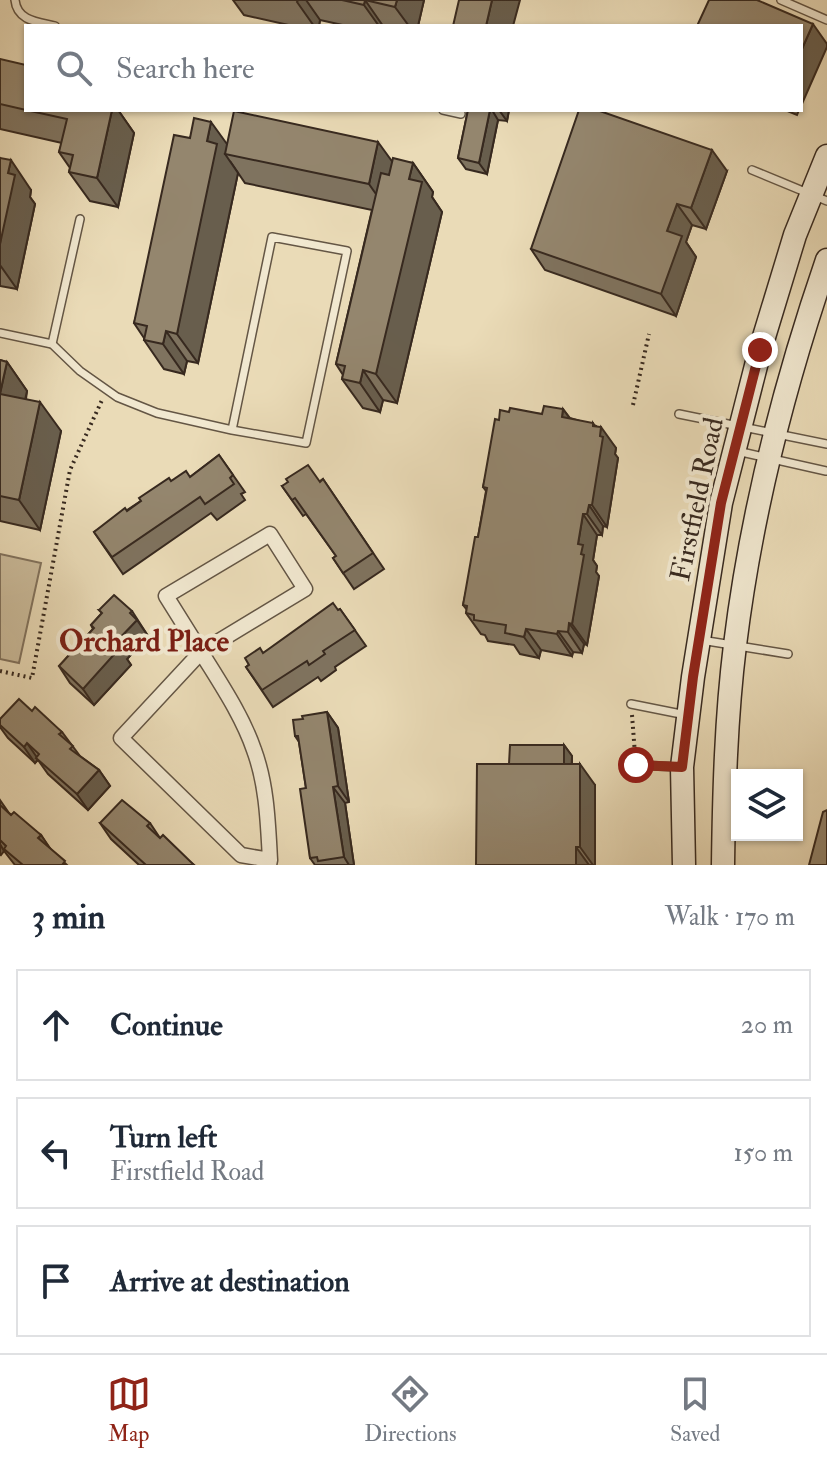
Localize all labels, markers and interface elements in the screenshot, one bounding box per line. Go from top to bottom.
search box [24,24,803,112]
icon: search [52,46,96,90]
text: Search here [116,50,255,87]
route end [742,332,778,368]
street label: Firstfield Road [663,414,732,584]
district label: Orchard Place [59,623,229,660]
route start [618,747,654,783]
map controls [731,769,803,841]
button: layers [731,769,803,841]
text: 3 min [32,896,105,939]
text: Walk · 170 m [665,901,795,933]
icon: ahead [34,1003,78,1047]
text: Continue [110,1007,223,1044]
text: 20 m [741,1009,793,1041]
text: Turn left [110,1119,217,1156]
icon: left [34,1131,78,1175]
text: 150 m [734,1137,793,1169]
text: Firstfield Road [110,1156,264,1188]
icon: arrive [34,1259,78,1303]
text: Arrive at destination [110,1263,350,1300]
tab: Map [107,1372,151,1448]
tab: Directions [364,1372,457,1448]
tab: Saved [670,1372,720,1448]

